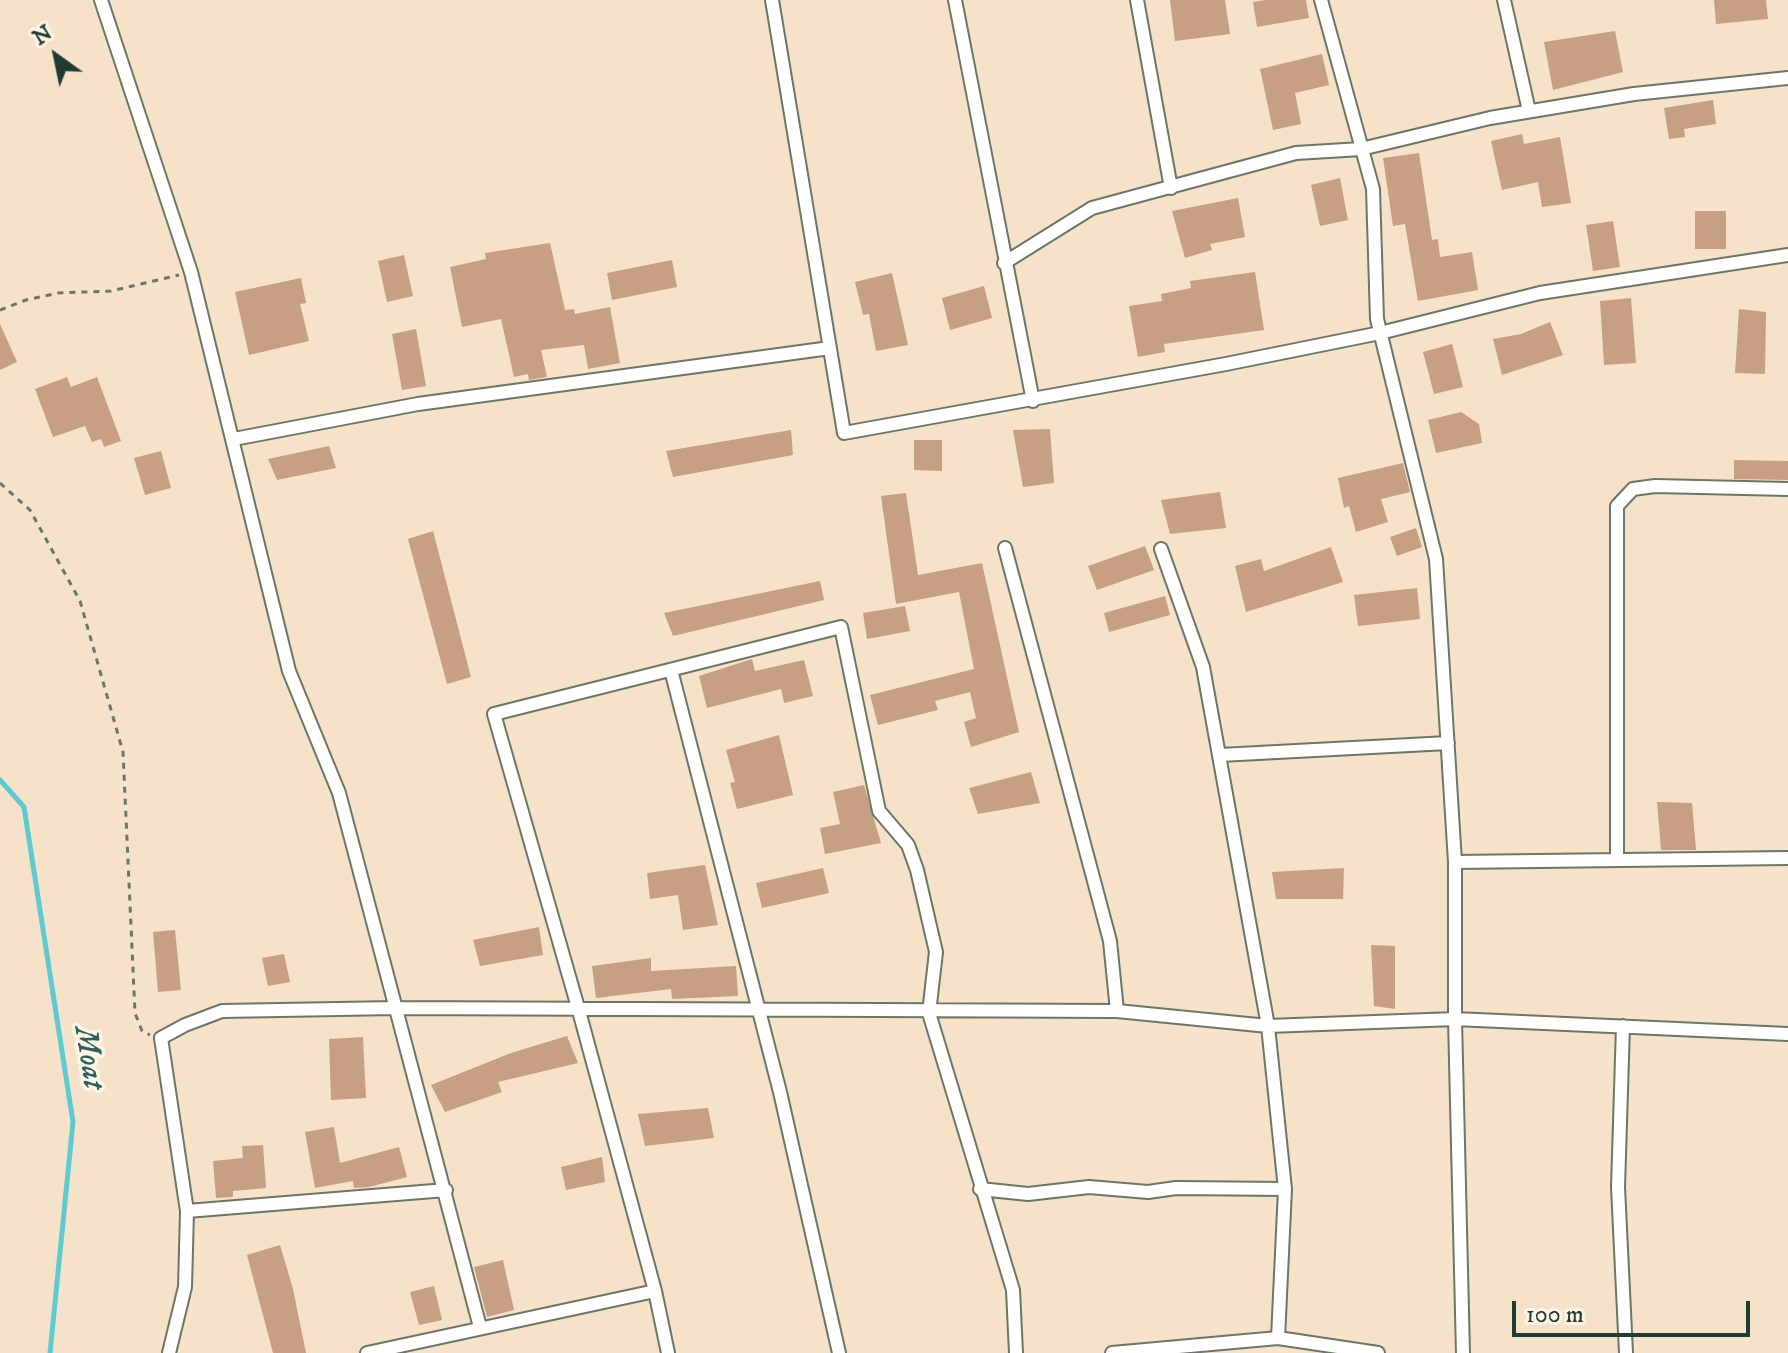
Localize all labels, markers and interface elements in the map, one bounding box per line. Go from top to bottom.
north arrow [16,16,96,96]
text: N [28,19,58,52]
water label: Moat [63,1024,111,1092]
scale bar [1516,1285,1754,1335]
text: 100 m [1526,1300,1584,1330]

